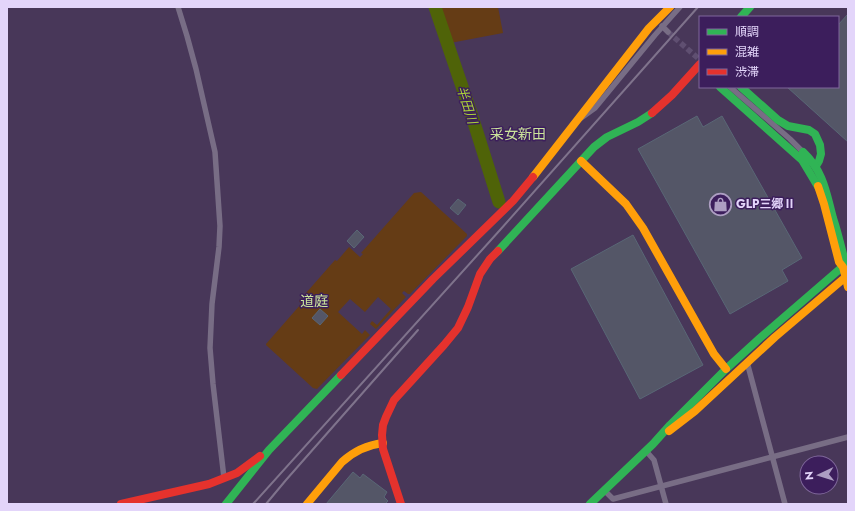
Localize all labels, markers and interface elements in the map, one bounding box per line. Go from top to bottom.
legend [699,16,839,88]
text: 順調 [735,23,759,41]
text: 混雑 [735,43,759,61]
text: 渋滞 [735,63,759,81]
water label: 半田川 [452,84,483,128]
district label: 采女新田 [490,124,546,144]
shop icon: GLP三郷Ⅱ [707,191,733,217]
place label: GLP三郷Ⅱ [736,195,796,213]
district label: 道庭 [300,291,328,311]
north arrow [799,455,839,495]
text: N [801,471,817,481]

